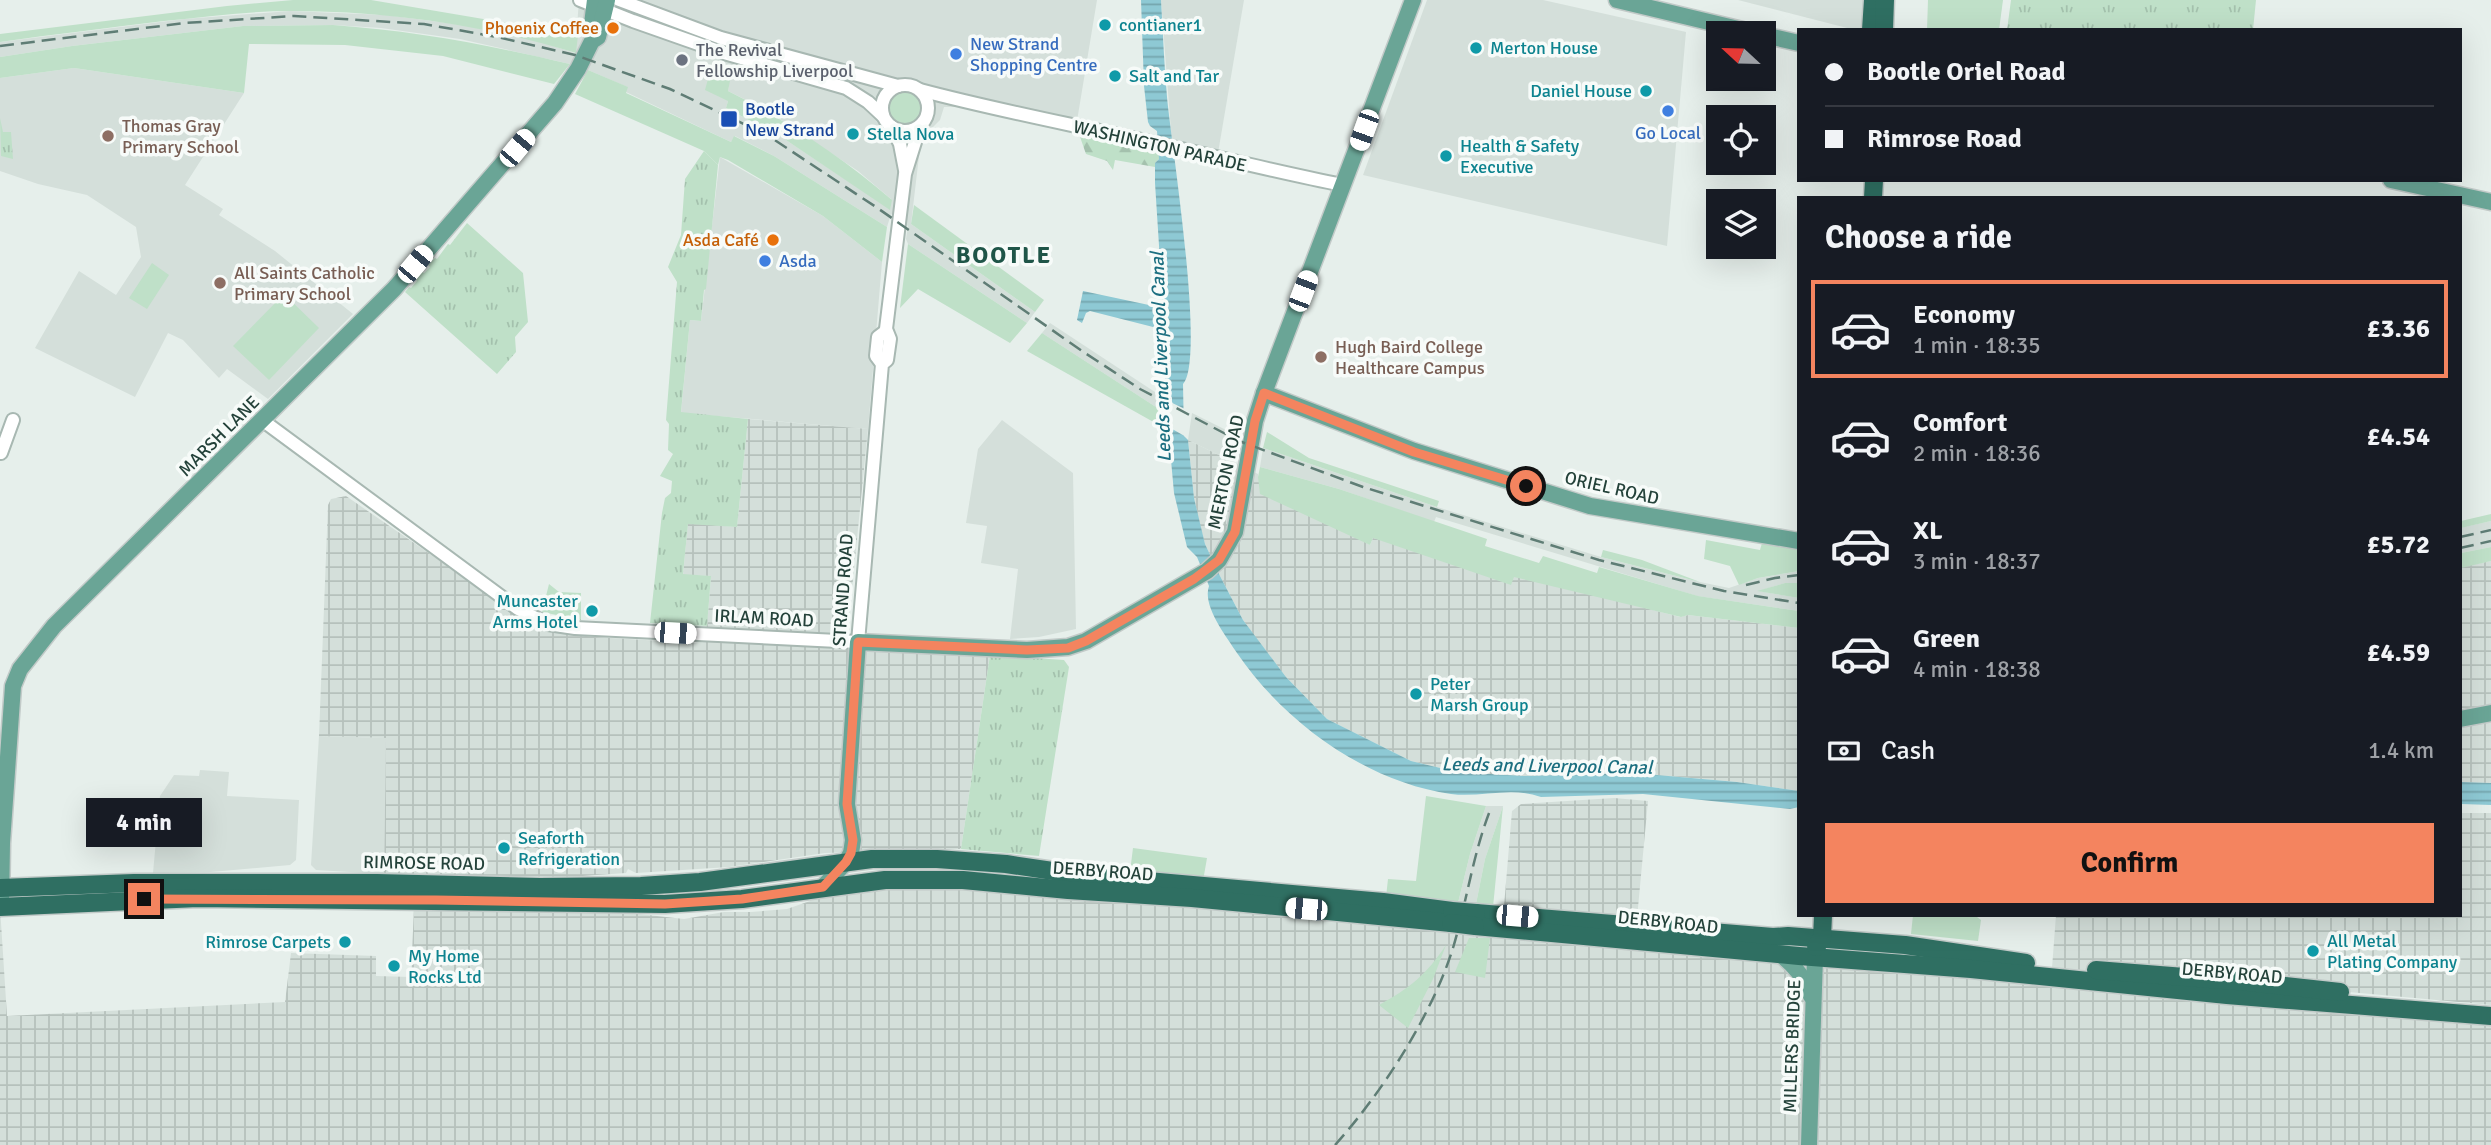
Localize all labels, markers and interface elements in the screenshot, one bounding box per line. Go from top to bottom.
place label: contianer1 [1119,14,1202,36]
place label: Phoenix Coffee [484,17,599,39]
marker: contianer1 [1097,17,1113,33]
marker: Phoenix Coffee [605,20,621,36]
north arrow [1706,21,1776,91]
map controls [1706,21,1776,259]
place label: New Strand Shopping Centre [970,33,1098,76]
place label: Merton House [1490,37,1598,59]
place label: The Revival Fellowship Liverpool [696,39,853,82]
marker: Merton House [1468,40,1484,56]
marker: New Strand Shopping Centre [948,46,964,62]
marker: The Revival Fellowship Liverpool [674,52,690,68]
text: Bootle Oriel Road [1867,56,2065,88]
place label: Salt and Tar [1129,65,1219,87]
marker: Salt and Tar [1107,68,1123,84]
place label: Daniel House [1530,80,1632,102]
marker: Daniel House [1638,83,1654,99]
place label: Bootle New Strand [745,98,834,141]
marker: Go Local [1660,103,1676,119]
button: locate [1706,105,1776,175]
car [1347,107,1382,153]
marker: Bootle New Strand [719,109,739,129]
place label: Thomas Gray Primary School [122,115,239,158]
street label: WASHINGTON PARADE [1071,115,1249,177]
place label: Go Local [1635,122,1701,144]
place label: Stella Nova [867,123,954,145]
text: Rimrose Road [1867,123,2022,155]
car [496,125,539,171]
marker: Stella Nova [845,126,861,142]
marker: Thomas Gray Primary School [100,128,116,144]
place label: Health & Safety Executive [1460,135,1580,178]
marker: Health & Safety Executive [1438,148,1454,164]
button: layers [1706,189,1776,259]
text: Choose a ride [1825,218,2012,257]
place label: Asda Café [683,229,759,251]
marker: Asda Café [765,232,781,248]
district label: BOOTLE [956,240,1052,270]
car [394,241,437,287]
place label: Asda [779,250,817,272]
water label: Leeds and Liverpool Canal [1145,250,1177,463]
marker: Asda [757,253,773,269]
place label: All Saints Catholic Primary School [234,262,375,305]
car [1286,268,1321,314]
marker: All Saints Catholic Primary School [212,275,228,291]
icon: car [1829,298,1892,361]
text: Economy [1913,299,2015,331]
text: £3.36 [2366,313,2430,345]
text: 1 min · 18:35 [1913,331,2041,360]
place label: Hugh Baird College Healthcare Campus [1335,336,1485,379]
marker: Hugh Baird College Healthcare Campus [1313,349,1329,365]
street label: MARSH LANE [174,391,264,481]
icon: car [1829,406,1892,469]
text: Comfort [1913,407,2007,439]
street label: MERTON ROAD [1203,413,1249,531]
text: £4.54 [2366,421,2430,453]
text: 2 min · 18:36 [1913,439,2041,468]
street label: ORIEL ROAD [1563,466,1661,510]
route start [1510,470,1542,502]
icon: car [1829,514,1892,577]
text: XL [1913,515,1943,547]
text: £5.72 [2366,529,2430,561]
street label: STRAND ROAD [828,533,858,647]
text: 3 min · 18:37 [1913,547,2041,576]
place label: Muncaster Arms Hotel [492,590,578,633]
marker: Muncaster Arms Hotel [584,603,600,619]
street label: IRLAM ROAD [714,604,814,632]
car [654,621,697,645]
icon: car [1829,622,1892,685]
text: Green [1913,623,1980,655]
text: £4.59 [2366,637,2430,669]
text: 4 min · 18:38 [1913,655,2041,684]
place label: Peter Marsh Group [1430,673,1529,716]
marker: Peter Marsh Group [1408,686,1424,702]
icon: cash [1825,732,1863,770]
text: Cash [1881,735,1935,767]
text: 1.4 km [2368,736,2434,765]
water label: Leeds and Liverpool Canal [1441,752,1654,780]
callout: 4 min [86,797,202,846]
text: 4 min [116,808,172,837]
button: Confirm [1825,823,2434,903]
place label: Seaforth Refrigeration [518,827,620,870]
marker: Seaforth Refrigeration [496,840,512,856]
street label: RIMROSE ROAD [363,851,485,875]
street label: DERBY ROAD [1052,857,1154,885]
route end [128,883,160,915]
car [1285,897,1328,921]
car [1496,904,1539,928]
street label: DERBY ROAD [1617,906,1719,938]
place label: All Metal Plating Company [2327,930,2458,973]
place label: Rimrose Carpets [205,931,331,953]
marker: Rimrose Carpets [337,934,353,950]
marker: All Metal Plating Company [2305,943,2321,959]
place label: My Home Rocks Ltd [408,945,482,988]
marker: My Home Rocks Ltd [386,958,402,974]
street label: DERBY ROAD [2181,958,2283,988]
street label: MILLERS BRIDGE [1779,979,1805,1113]

